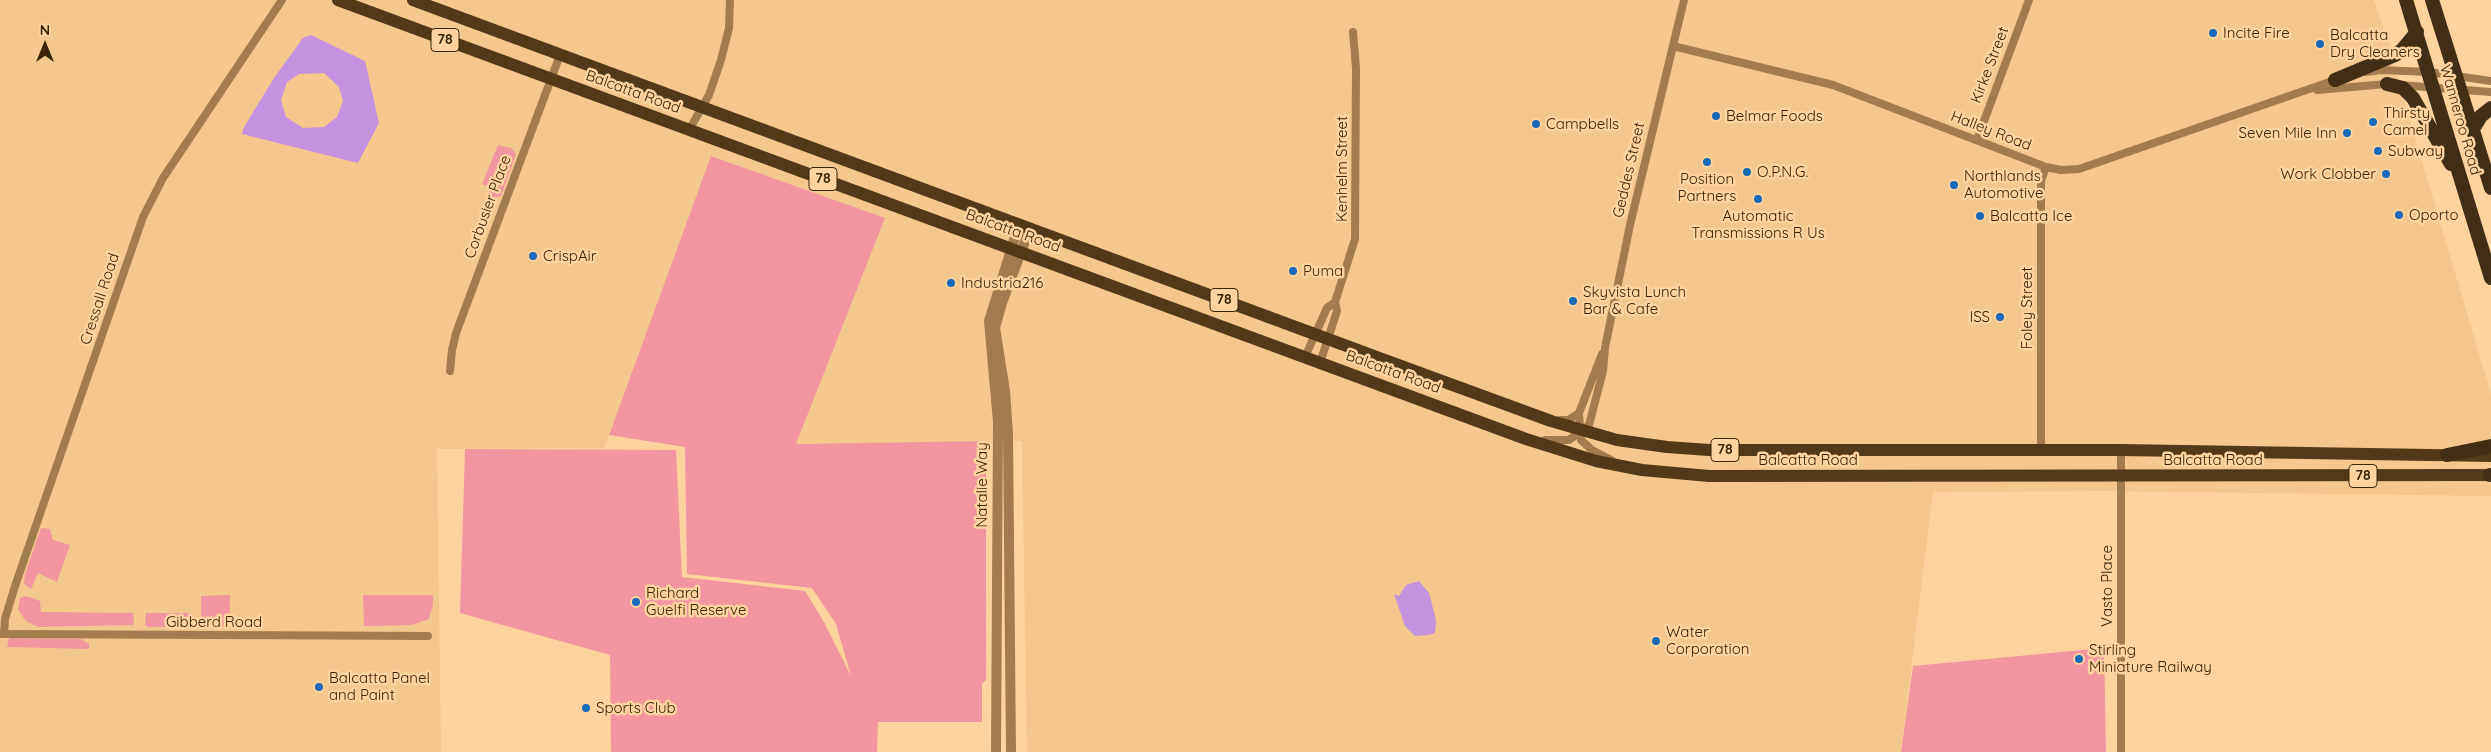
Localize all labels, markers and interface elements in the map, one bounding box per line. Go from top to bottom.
north arrow [20,20,70,70]
text: N [40,21,50,39]
street label: Kirke Street [1967,24,2013,106]
place label: Incite Fire [2223,24,2290,42]
place label: Balcatta Dry Cleaners [2330,26,2420,61]
marker: Incite Fire [2207,27,2219,39]
road number: 78 [431,28,459,52]
marker: Balcatta Dry Cleaners [2314,38,2326,50]
street label: Wanneroo Road [2436,63,2484,177]
street label: Balcatta Road [583,67,683,117]
place label: Thirsty Camel [2383,104,2430,139]
place label: Belmar Foods [1726,107,1823,125]
street label: Halley Road [1948,107,2034,155]
marker: Belmar Foods [1710,110,1722,122]
place label: Campbells [1546,115,1619,133]
street label: Kenhelm Street [1333,116,1351,222]
marker: Thirsty Camel [2367,116,2379,128]
marker: Campbells [1530,118,1542,130]
street label: Geddes Street [1609,120,1649,220]
place label: Seven Mile Inn [2238,124,2337,142]
marker: Seven Mile Inn [2341,127,2353,139]
place label: Subway [2388,142,2443,160]
marker: Subway [2372,145,2384,157]
street label: Corbusier Place [461,153,515,261]
marker: Position Partners [1701,156,1713,168]
place label: O.P.N.G. [1757,163,1808,181]
place label: Work Clobber [2280,165,2376,183]
marker: O.P.N.G. [1741,166,1753,178]
place label: Northlands Automotive [1964,167,2044,202]
road number: 78 [809,168,837,190]
marker: Work Clobber [2380,168,2392,180]
place label: Position Partners [1678,170,1736,205]
marker: Northlands Automotive [1948,179,1960,191]
marker: Automatic Transmissions R Us [1752,193,1764,205]
street label: Balcatta Road [963,206,1063,256]
place label: Oporto [2409,206,2458,224]
place label: Automatic Transmissions R Us [1691,207,1825,242]
place label: Balcatta Ice [1990,207,2072,225]
marker: Oporto [2393,209,2405,221]
marker: Balcatta Ice [1974,210,1986,222]
place label: CrispAir [543,247,597,265]
marker: CrispAir [527,250,539,262]
street label: Cressall Road [77,251,123,347]
place label: Puma [1303,262,1343,280]
marker: Puma [1287,265,1299,277]
street label: Foley Street [2018,267,2036,349]
place label: Industria216 [961,274,1043,292]
marker: Industria216 [945,277,957,289]
place label: Skyvista Lunch Bar & Cafe [1583,283,1686,318]
road number: 78 [1210,288,1238,312]
marker: Skyvista Lunch Bar & Cafe [1567,295,1579,307]
place label: ISS [1969,308,1990,326]
marker: ISS [1994,311,2006,323]
street label: Balcatta Road [1343,347,1443,397]
road number: 78 [1711,438,1739,462]
street label: Natalie Way [973,442,991,528]
street label: Balcatta Road [1758,451,1858,469]
street label: Balcatta Road [2163,451,2263,469]
road number: 78 [2349,464,2377,488]
street label: Vasto Place [2098,545,2116,627]
place label: Richard Guelfi Reserve [646,584,746,619]
marker: Richard Guelfi Reserve [630,596,642,608]
street label: Gibberd Road [166,613,262,631]
place label: Water Corporation [1666,623,1749,658]
marker: Water Corporation [1650,635,1662,647]
place label: Stirling Miniature Railway [2089,641,2212,676]
marker: Stirling Miniature Railway [2073,653,2085,665]
place label: Balcatta Panel and Paint [329,669,430,704]
marker: Balcatta Panel and Paint [313,681,325,693]
place label: Sports Club [596,699,676,717]
marker: Sports Club [580,702,592,714]

